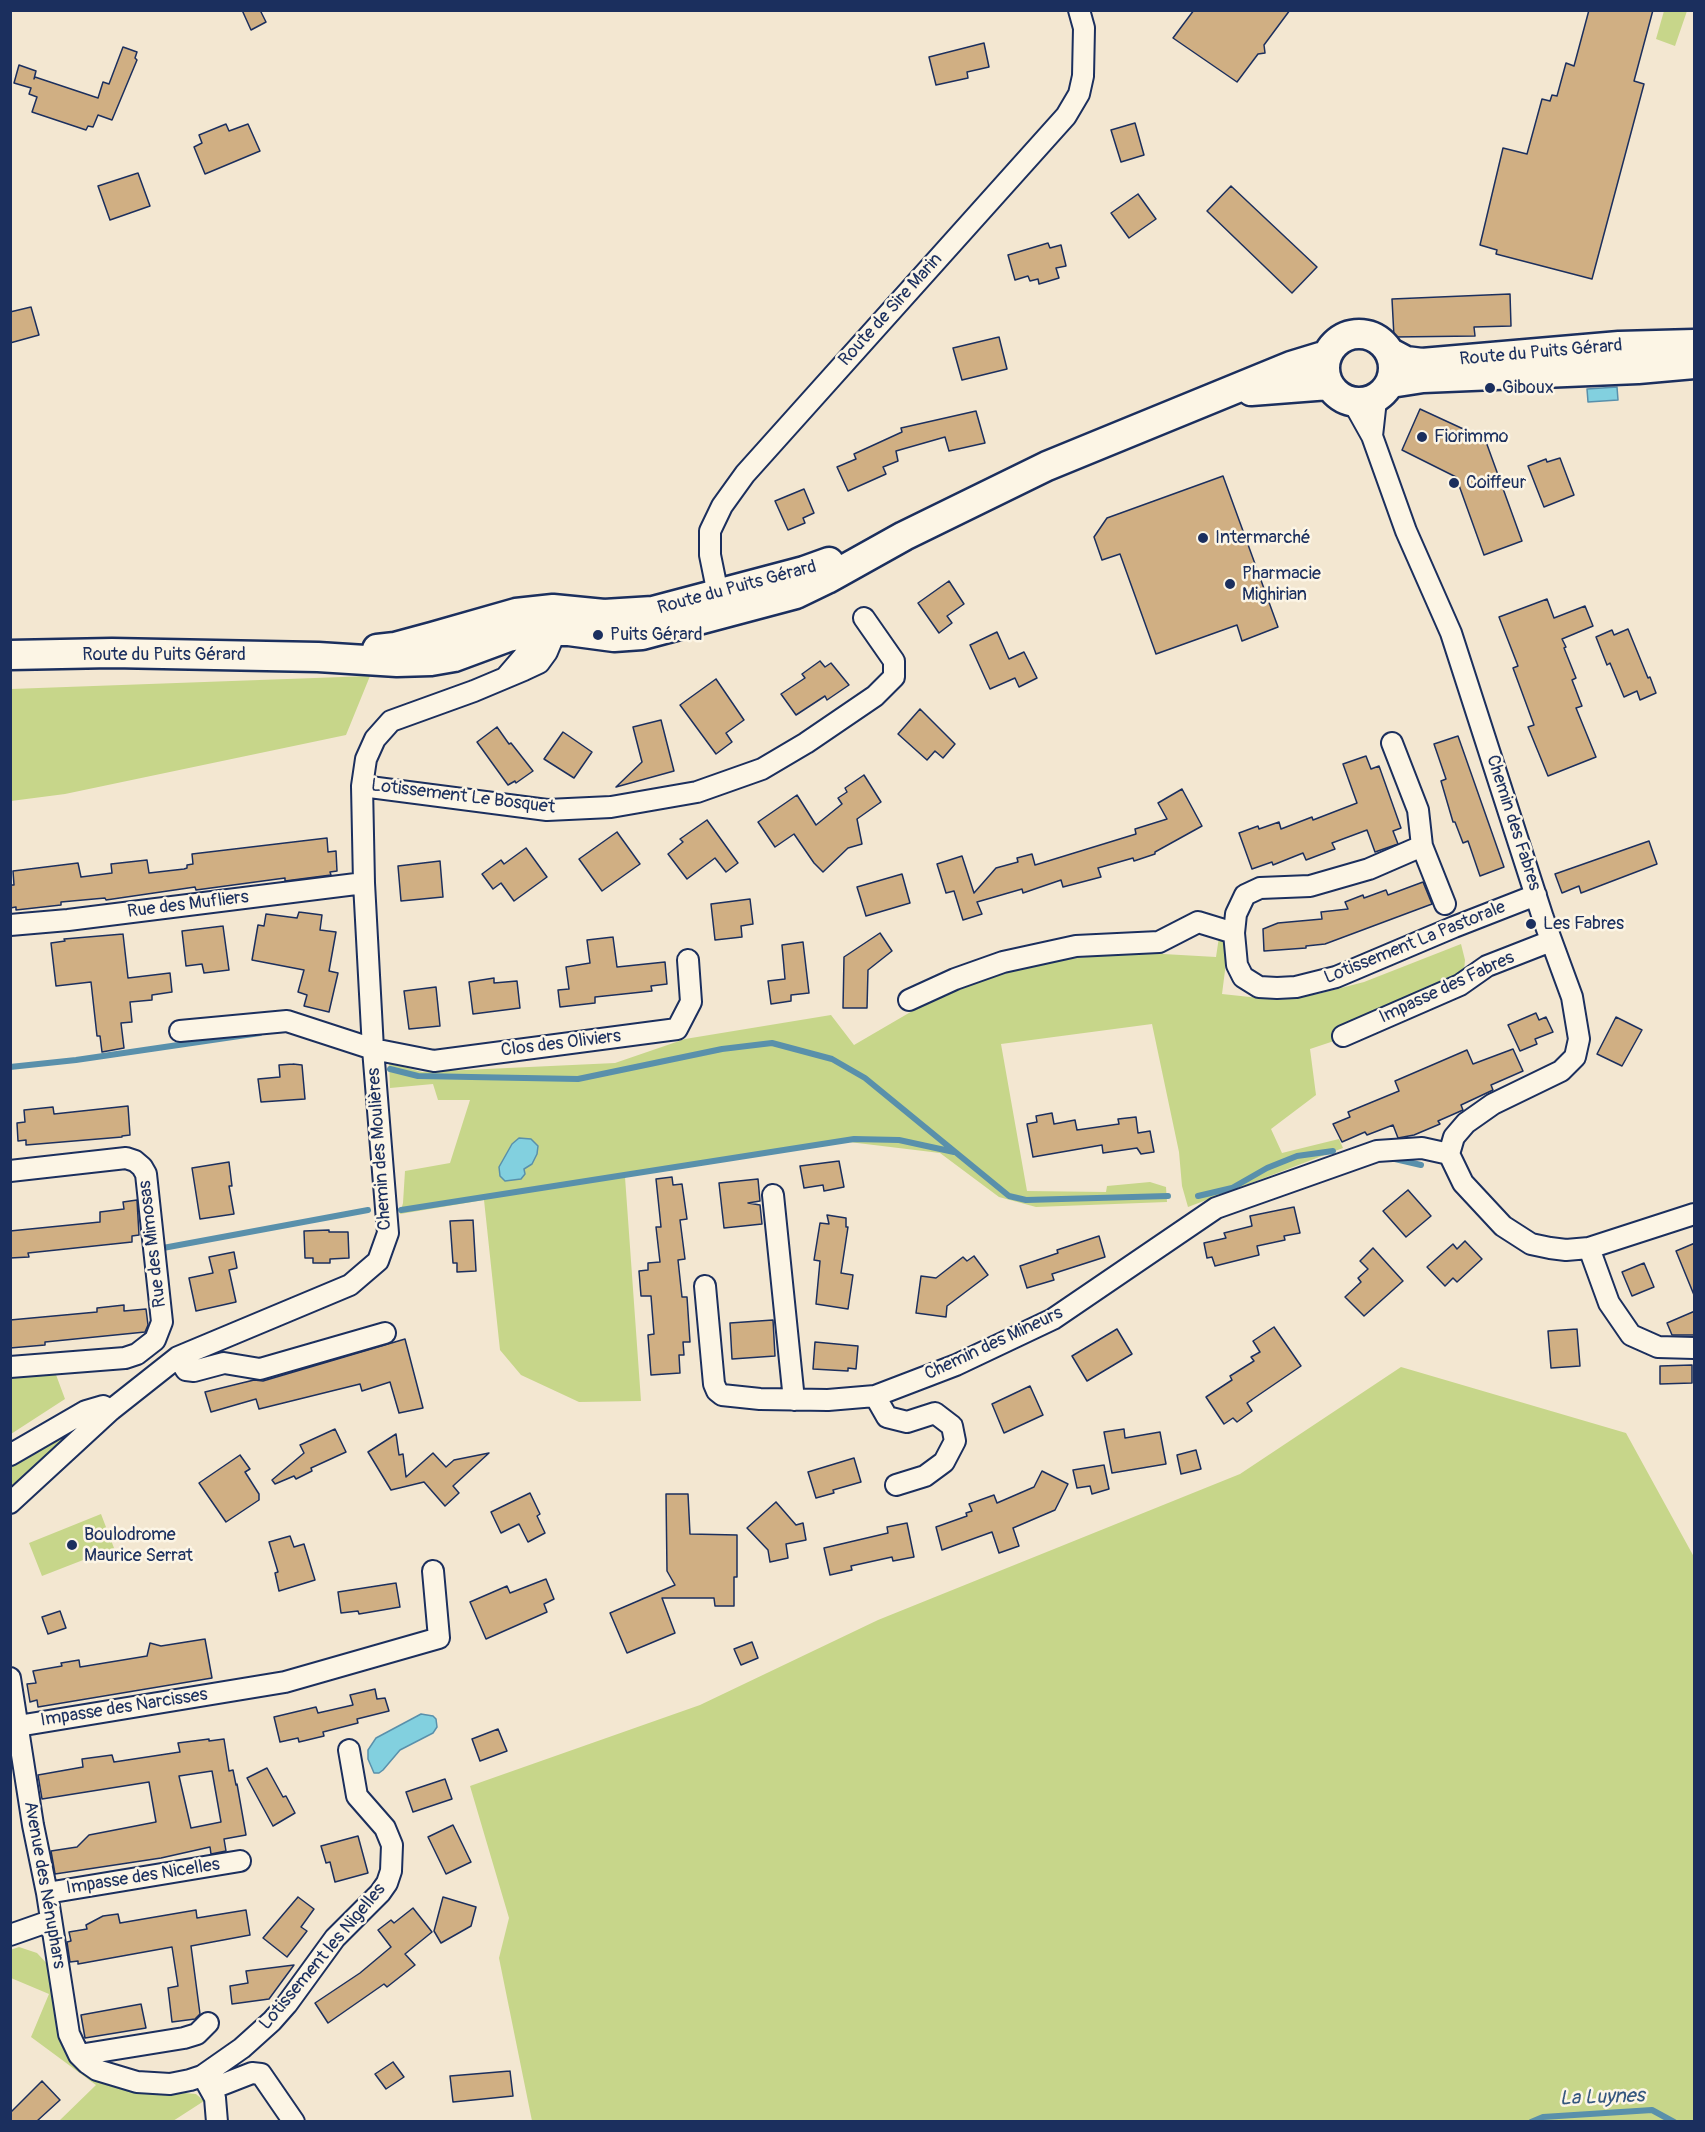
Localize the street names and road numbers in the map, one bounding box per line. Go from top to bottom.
street label: Route de Sire Marin [835,249,947,371]
street label: Route du Puits Gérard [1459,335,1623,371]
street label: Route du Puits Gérard [655,556,819,620]
street label: Route du Puits Gérard [82,644,246,666]
street label: Chemin des Fabres [1481,753,1545,893]
street label: Lotissement Le Bosquet [370,775,556,819]
street label: Rue des Mufliers [126,887,250,923]
street label: Lotissement La Pastorale [1321,897,1509,989]
street label: Impasse des Fabres [1376,947,1518,1029]
street label: Clos des Oliviers [500,1026,622,1062]
street label: Chemin des Moulières [364,1067,396,1231]
street label: Rue des Mimosas [134,1179,172,1309]
street label: Chemin des Mineurs [922,1303,1066,1385]
street label: Impasse des Narcisses [39,1684,209,1732]
street label: Avenue des Nénuphars [19,1799,69,1971]
street label: Impasse des Nicelles [65,1854,221,1900]
street label: Lotissement les Nigelles [255,1879,391,2035]

